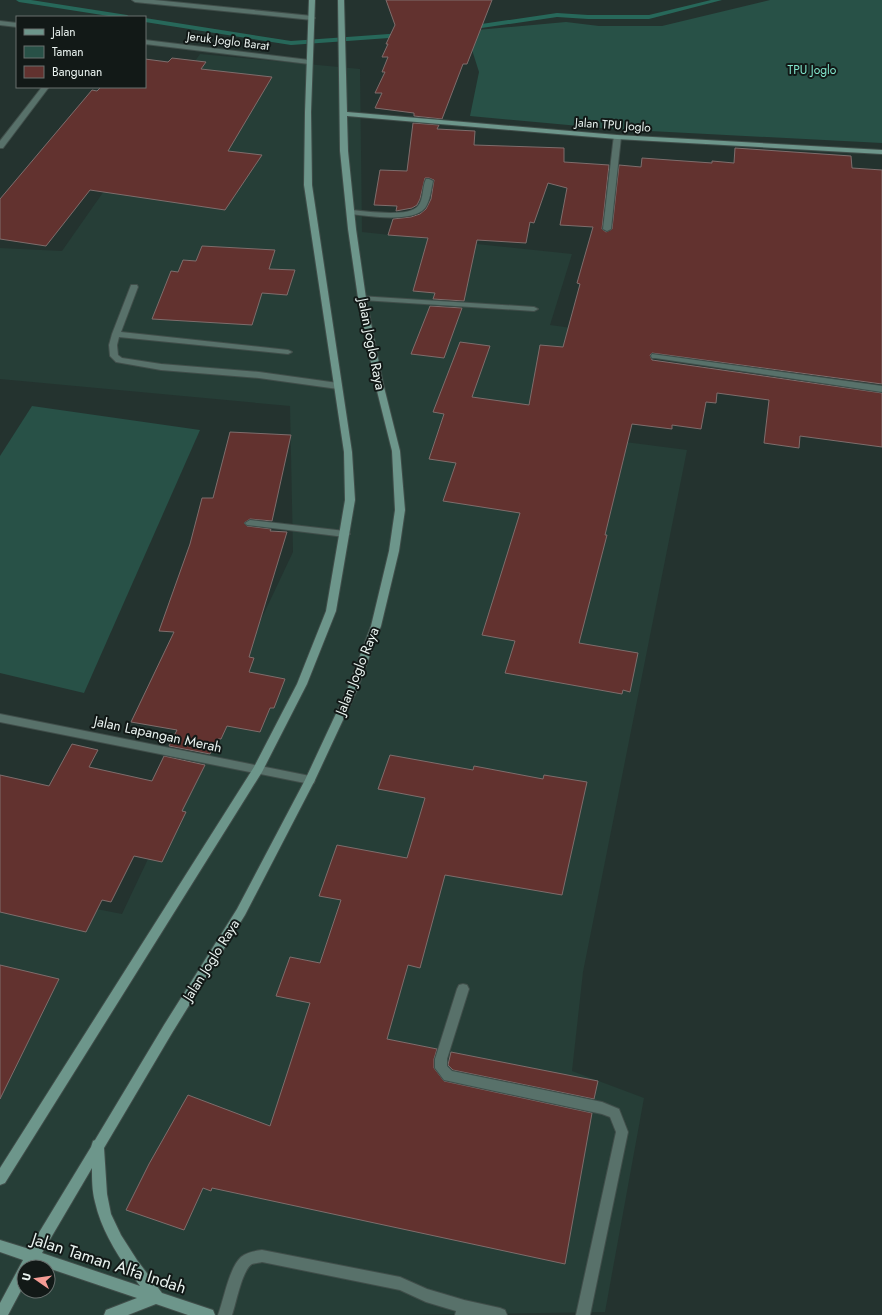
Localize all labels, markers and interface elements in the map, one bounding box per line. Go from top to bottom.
legend [16,16,146,88]
text: Jalan [50,23,75,41]
street label: Jeruk Joglo Barat [184,27,270,55]
text: Taman [52,43,84,61]
park label: TPU Joglo [788,61,837,79]
text: Bangunan [52,63,102,81]
street label: Jalan TPU Joglo [573,113,652,137]
street label: Jalan Joglo Raya [353,294,391,392]
street label: Jalan Joglo Raya [330,624,384,720]
street label: Jalan Lapangan Merah [90,710,224,757]
street label: Jalan Joglo Raya [177,915,244,1006]
street label: Jalan Taman Alfa Indah [27,1226,189,1299]
north arrow [16,1259,56,1299]
text: U [18,1271,35,1282]

